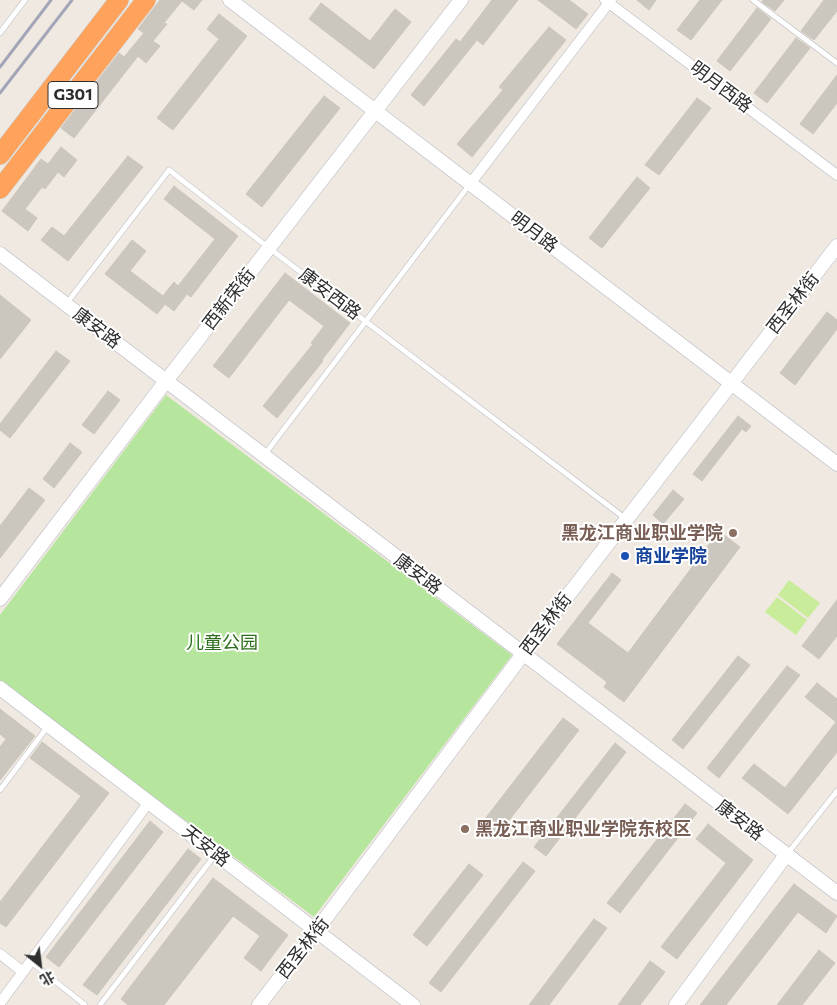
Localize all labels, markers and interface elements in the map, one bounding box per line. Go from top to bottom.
street label: 明月西路 [686,57,756,117]
road number: G301 [48,82,98,108]
street label: 明月路 [506,207,562,257]
street label: 西新荣街 [198,264,260,334]
street label: 康安西路 [295,264,365,324]
street label: 西圣林街 [762,268,824,338]
street label: 康安路 [69,303,125,353]
place label: 黑龙江商业职业学院 [561,522,723,544]
marker: 黑龙江商业职业学院 [727,527,739,539]
place label: 商业学院 [635,545,707,567]
street label: 康安路 [390,549,446,599]
marker: 商业学院 [619,550,631,562]
street label: 西圣林街 [516,589,576,659]
park label: 儿童公园 [186,632,258,654]
street label: 康安路 [712,795,768,845]
place label: 黑龙江商业职业学院东校区 [475,818,691,840]
street label: 天安路 [178,821,234,871]
marker: 黑龙江商业职业学院东校区 [459,823,471,835]
street label: 西圣林街 [272,913,334,983]
north arrow [15,940,65,990]
text: 北 [37,968,58,989]

